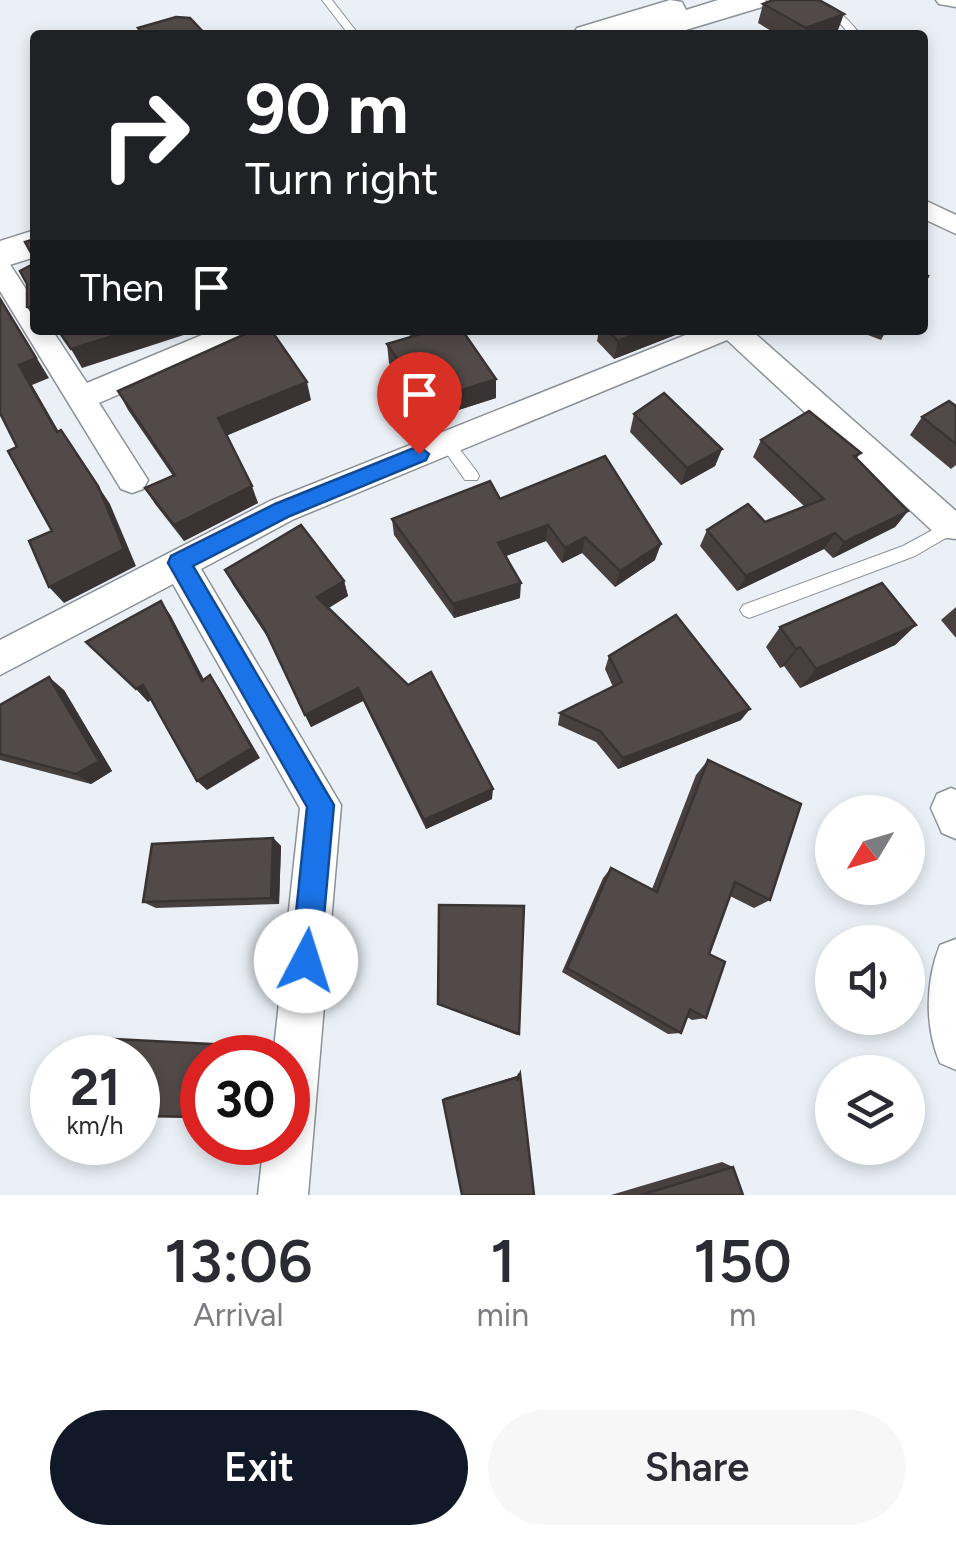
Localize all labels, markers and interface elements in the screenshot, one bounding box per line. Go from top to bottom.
text: 90 m [245,66,409,151]
icon: right [80,70,210,200]
text: Turn right [245,151,438,205]
icon: arrive [184,260,239,315]
text: Then [80,265,164,311]
pin [377,352,462,455]
icon: arrive [392,367,447,422]
north arrow [815,795,925,905]
map controls [815,795,925,1165]
position arrow [254,909,358,1013]
button: sound [815,925,925,1035]
speed limit sign: 30 [180,1035,310,1165]
button: layers [815,1055,925,1165]
text: 21 [70,1057,120,1118]
text: km/h [66,1110,124,1140]
text: 13:06 [164,1225,312,1297]
text: 1 [490,1225,515,1297]
text: 150 [693,1225,792,1297]
text: Arrival [193,1296,283,1334]
text: min [477,1296,529,1334]
text: m [729,1296,756,1334]
button: Exit [50,1410,468,1525]
button: Share [488,1410,906,1525]

